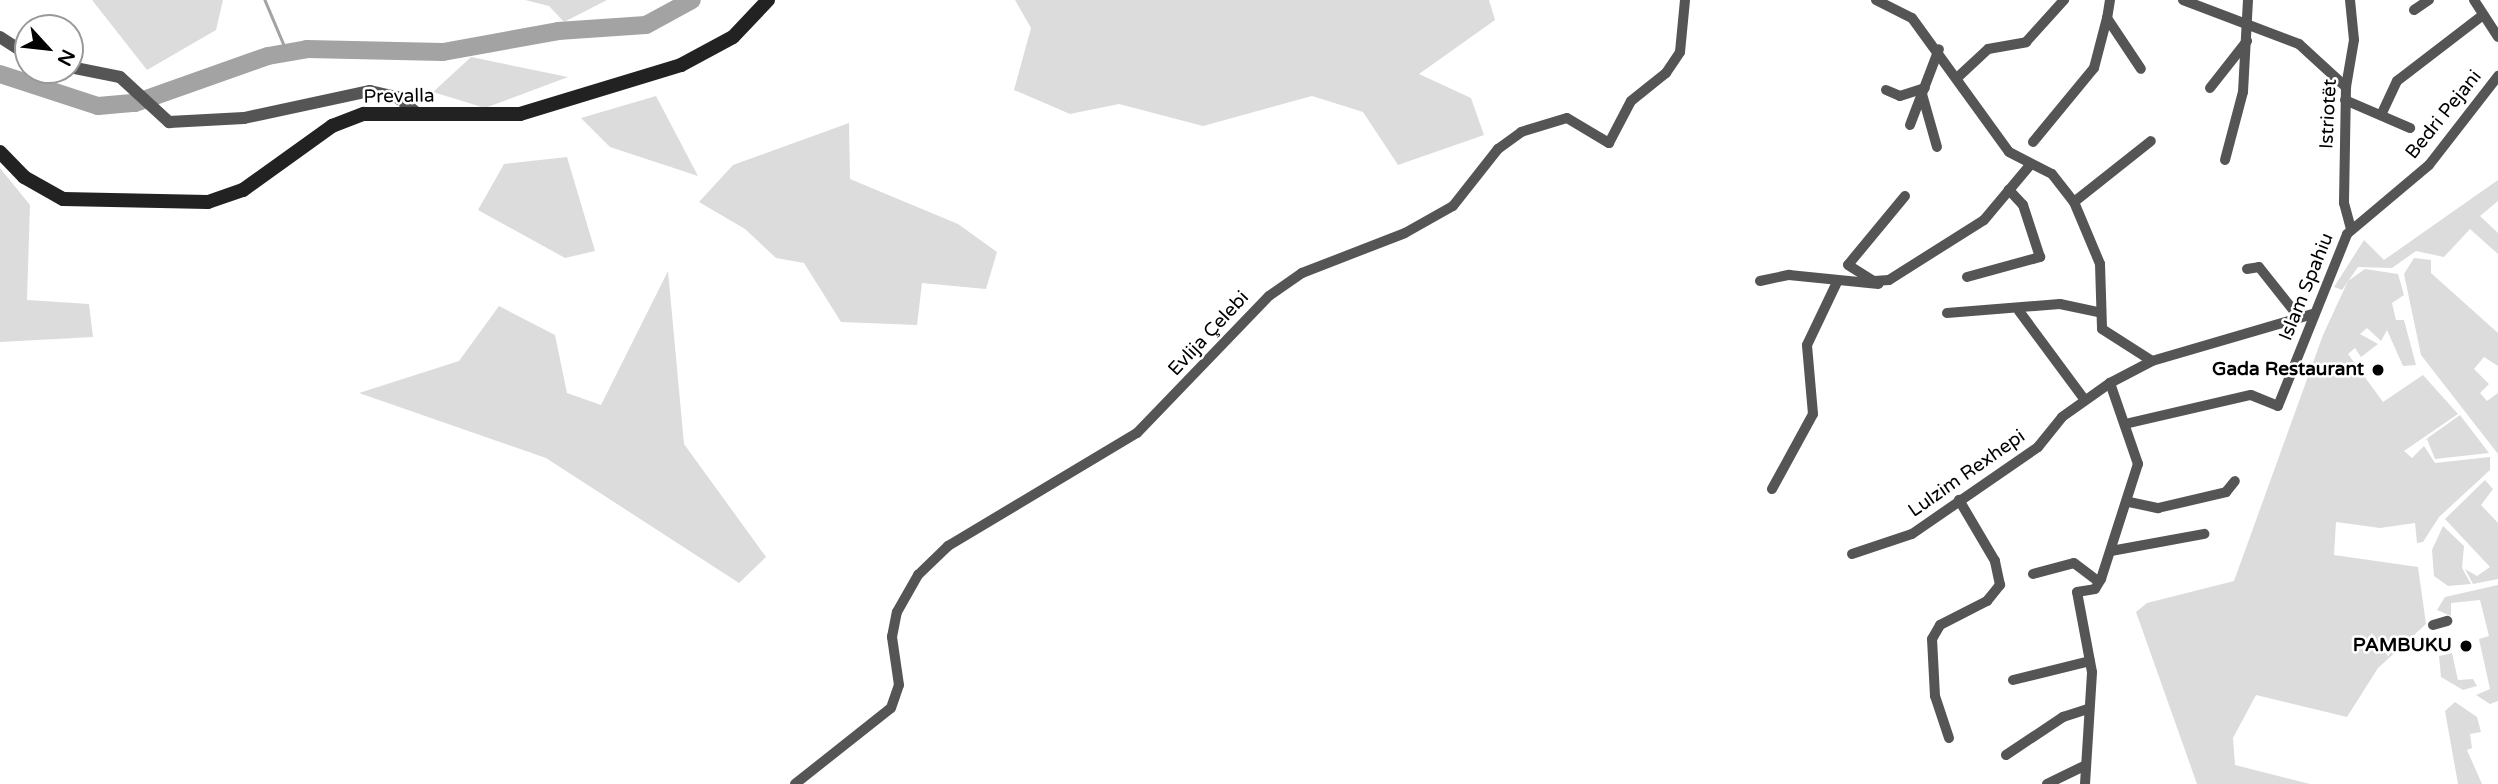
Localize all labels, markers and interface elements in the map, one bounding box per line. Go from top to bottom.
north arrow [14,14,84,84]
text: N [53,46,79,69]
street label: Bedri Pejani [2401,66,2487,164]
street label: Istriotët [2316,78,2342,150]
street label: Prevalla [363,85,435,109]
street label: Islam Spahiu [2275,230,2339,344]
street label: Evlija Çelebi [1164,287,1254,381]
place label: Gada Restaurant [2212,359,2364,381]
marker: Gada Restaurant [2370,362,2386,378]
street label: Lulzim Rexhepi [1904,425,2030,523]
place label: PAMBUKU [2353,635,2452,657]
marker: PAMBUKU [2458,638,2474,654]

